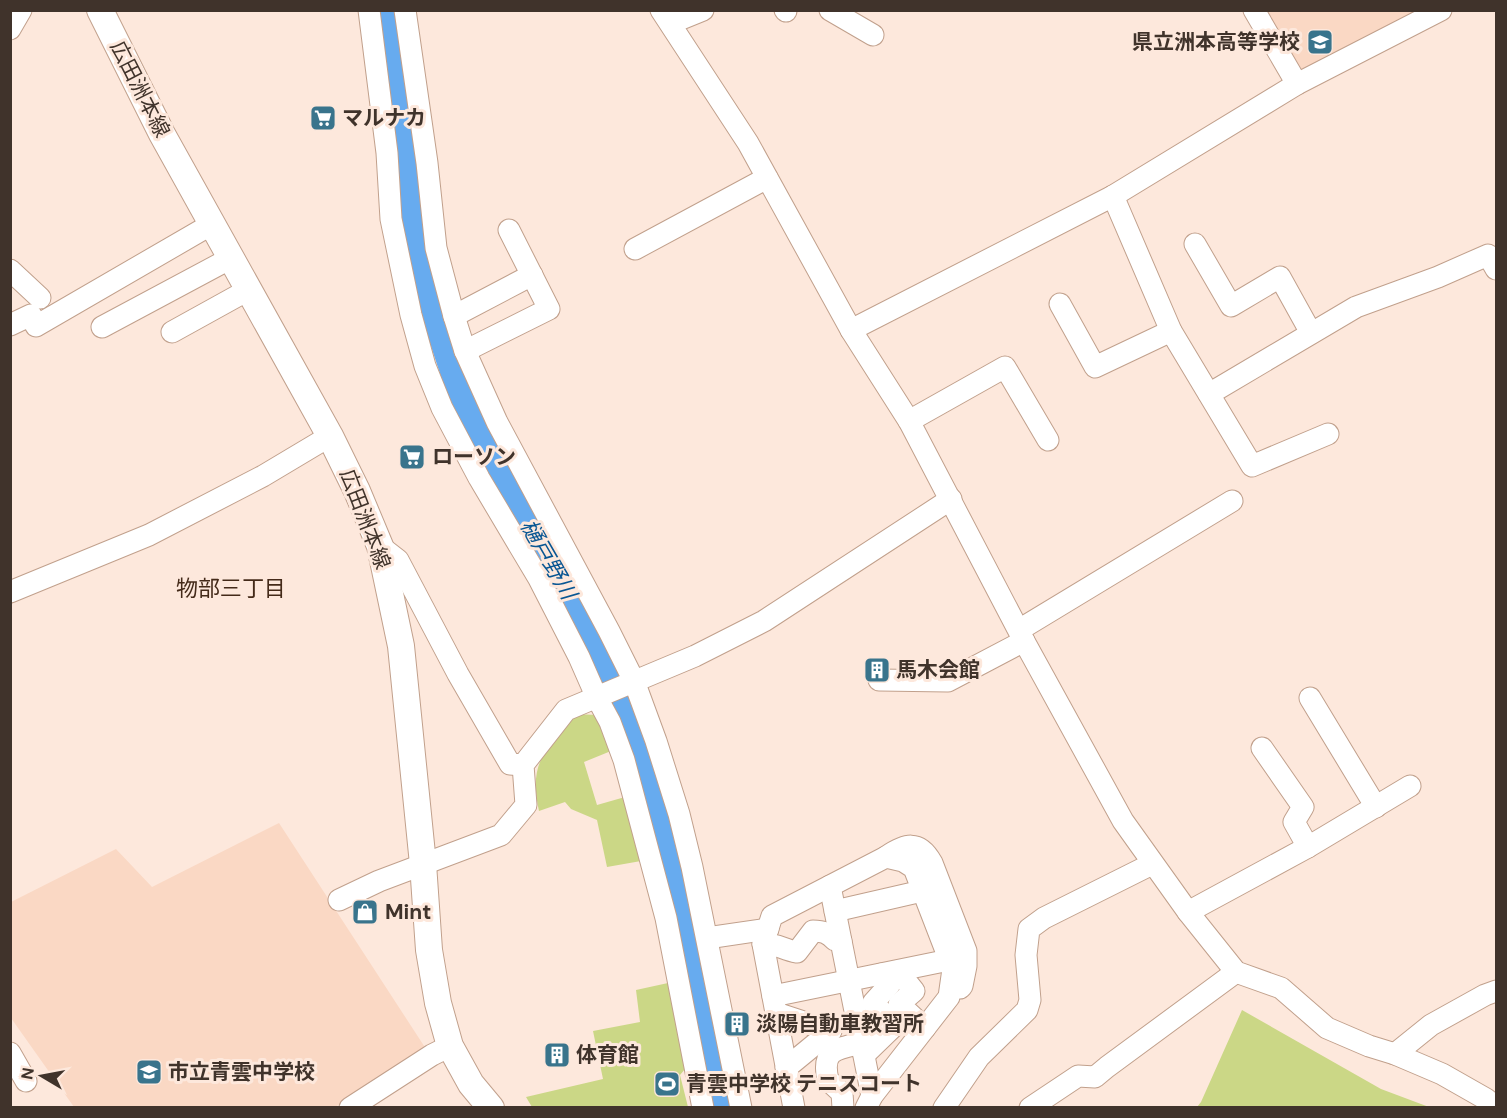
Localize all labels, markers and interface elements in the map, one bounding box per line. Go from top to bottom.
school or university icon: 県立洲本高等学校 [1305,27,1335,57]
place label: 県立洲本高等学校 [1132,28,1300,56]
street label: 広田洲本線 [104,36,176,142]
supermarket icon: マルナカ [308,103,338,133]
place label: マルナカ [342,104,426,132]
supermarket icon: ローソン [397,442,427,472]
place label: ローソン [432,443,516,471]
street label: 広田洲本線 [333,465,397,573]
water label: 樋戸野川 [514,514,584,606]
district label: 物部三丁目 [176,574,286,603]
building icon: 馬木会館 [862,655,892,685]
place label: 馬木会館 [896,656,980,684]
shop icon: Mint [350,897,380,927]
place label: Mint [385,898,431,926]
building icon: 淡陽自動車教習所 [722,1009,752,1039]
place label: 淡陽自動車教習所 [756,1010,924,1038]
building icon: 体育館 [542,1040,572,1070]
place label: 体育館 [576,1041,639,1069]
north arrow [12,1046,72,1106]
school or university icon: 市立青雲中学校 [134,1057,164,1087]
place label: 市立青雲中学校 [168,1058,315,1086]
text: N [16,1066,39,1081]
sports icon: 青雲中学校 テニスコート [652,1069,682,1099]
place label: 青雲中学校 テニスコート [686,1070,922,1098]

